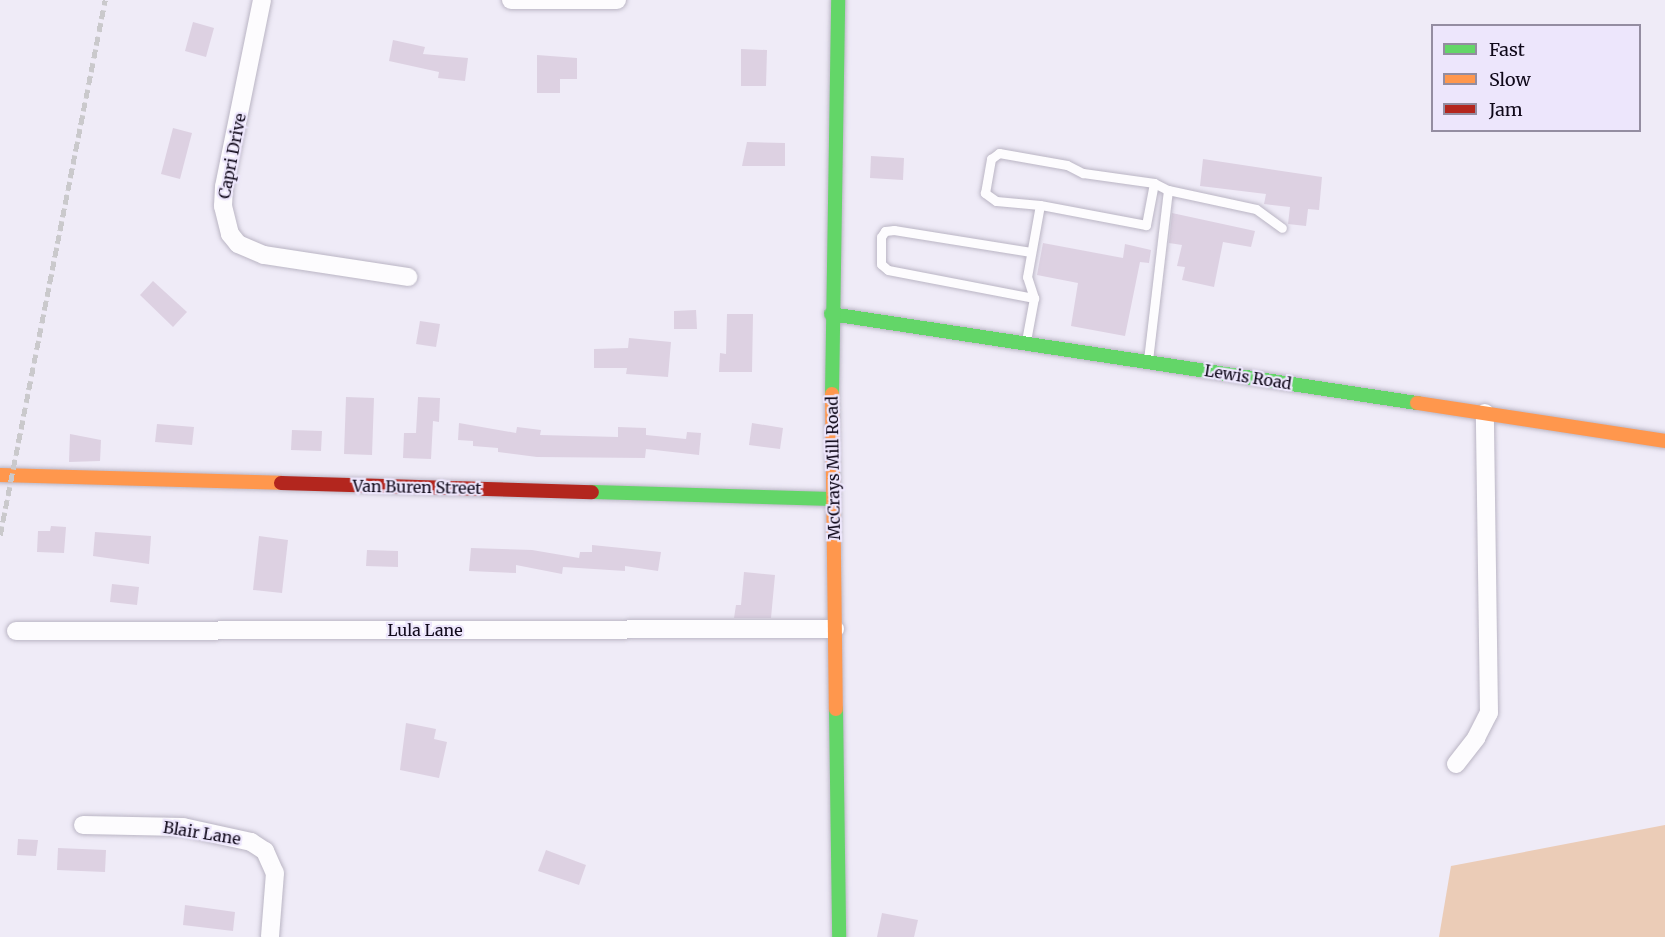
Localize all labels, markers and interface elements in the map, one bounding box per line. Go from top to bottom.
legend [1431,24,1641,132]
text: Fast [1489,38,1525,61]
text: Slow [1489,68,1531,91]
text: Jam [1489,98,1523,121]
street label: Capri Drive [214,112,250,200]
street label: Lewis Road [1203,361,1293,393]
street label: McCrays Mill Road [822,396,844,540]
street label: Van Buren Street [352,476,482,498]
street label: Lula Lane [387,620,463,640]
street label: Blair Lane [162,817,242,849]

